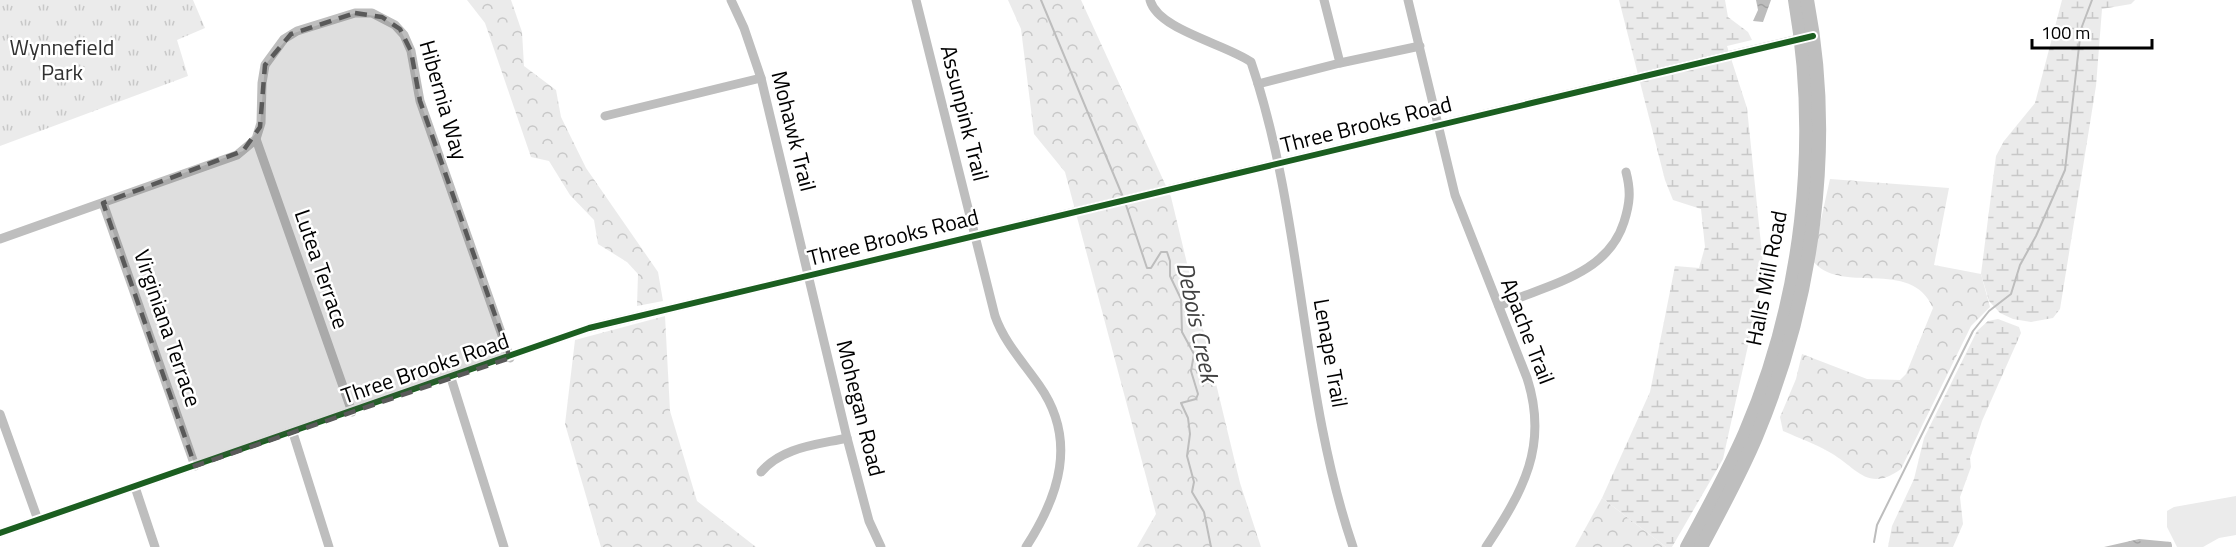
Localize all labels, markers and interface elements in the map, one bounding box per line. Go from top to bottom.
scale bar [2032,12,2152,50]
text: 100 m [2041,19,2090,46]
park label: Wynnefield Park [10,30,114,89]
street label: Hibernia Way [411,36,477,164]
street label: Assunpink Trail [932,42,998,184]
street label: Mohawk Trail [763,67,825,195]
street label: Three Brooks Road [1277,86,1455,162]
street label: Three Brooks Road [804,199,982,275]
street label: Lutea Terrace [286,205,358,333]
street label: Halls Mill Road [1736,207,1796,349]
street label: Virginiana Terrace [125,245,211,411]
water label: Debois Creek [1168,258,1229,389]
street label: Apache Trail [1492,273,1564,389]
street label: Lenape Trail [1305,296,1357,410]
street label: Three Brooks Road [337,323,513,413]
street label: Mohegan Road [828,336,894,480]

